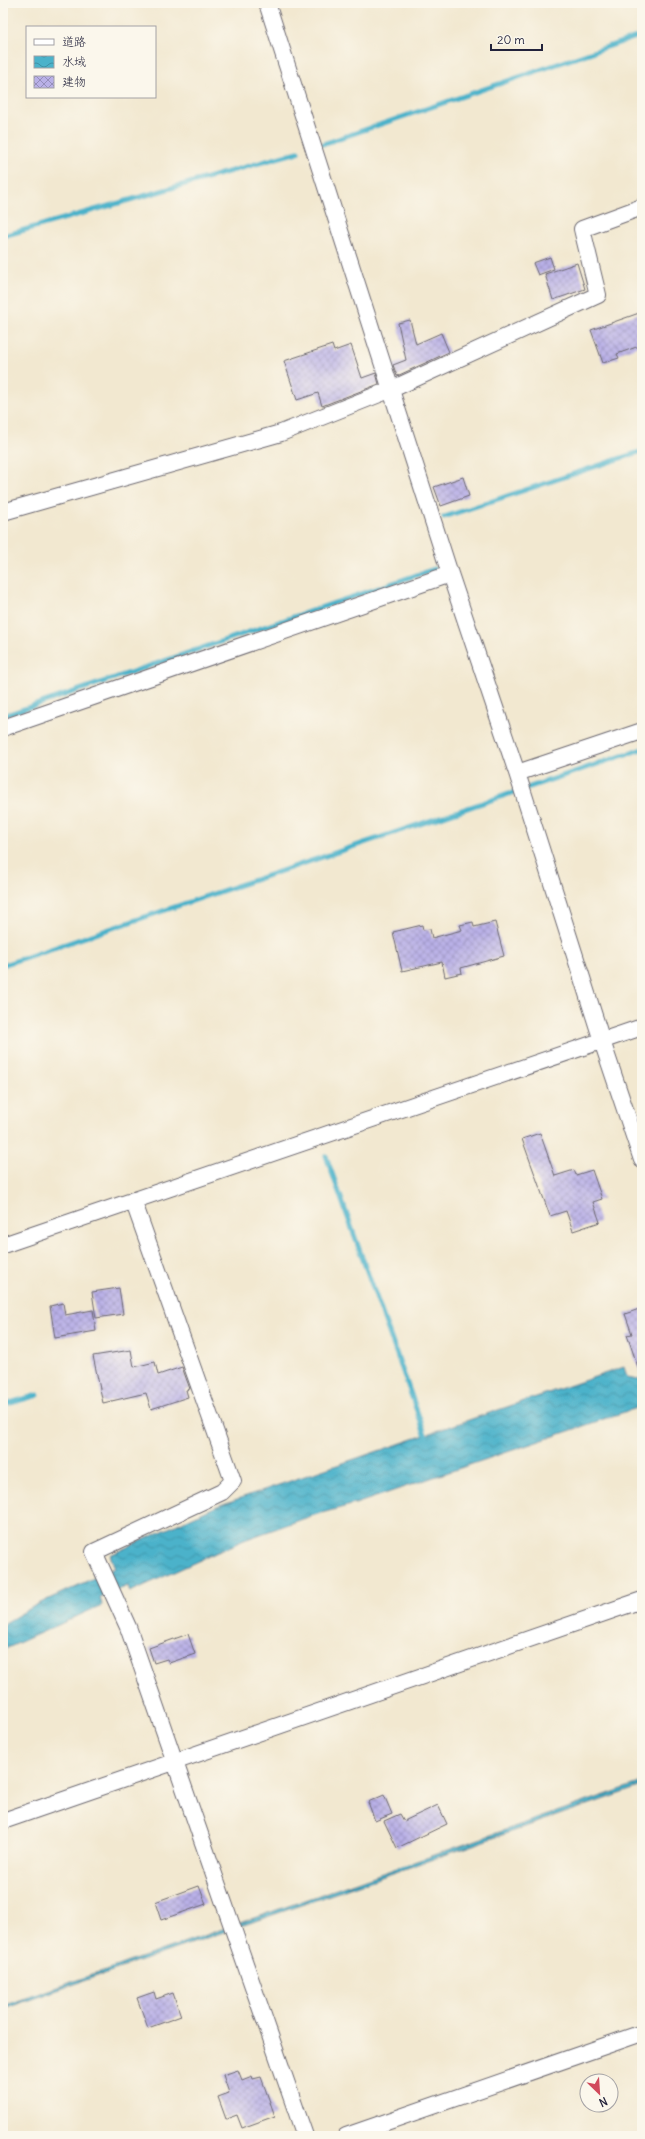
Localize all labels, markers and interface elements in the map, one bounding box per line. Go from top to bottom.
legend [26,26,156,98]
scale bar [491,26,542,52]
text: 20 m [497,32,525,47]
text: 道路 [62,34,86,49]
text: 水域 [62,54,86,69]
text: 建物 [62,74,86,89]
north arrow [579,2073,619,2113]
text: N [597,2094,610,2110]

